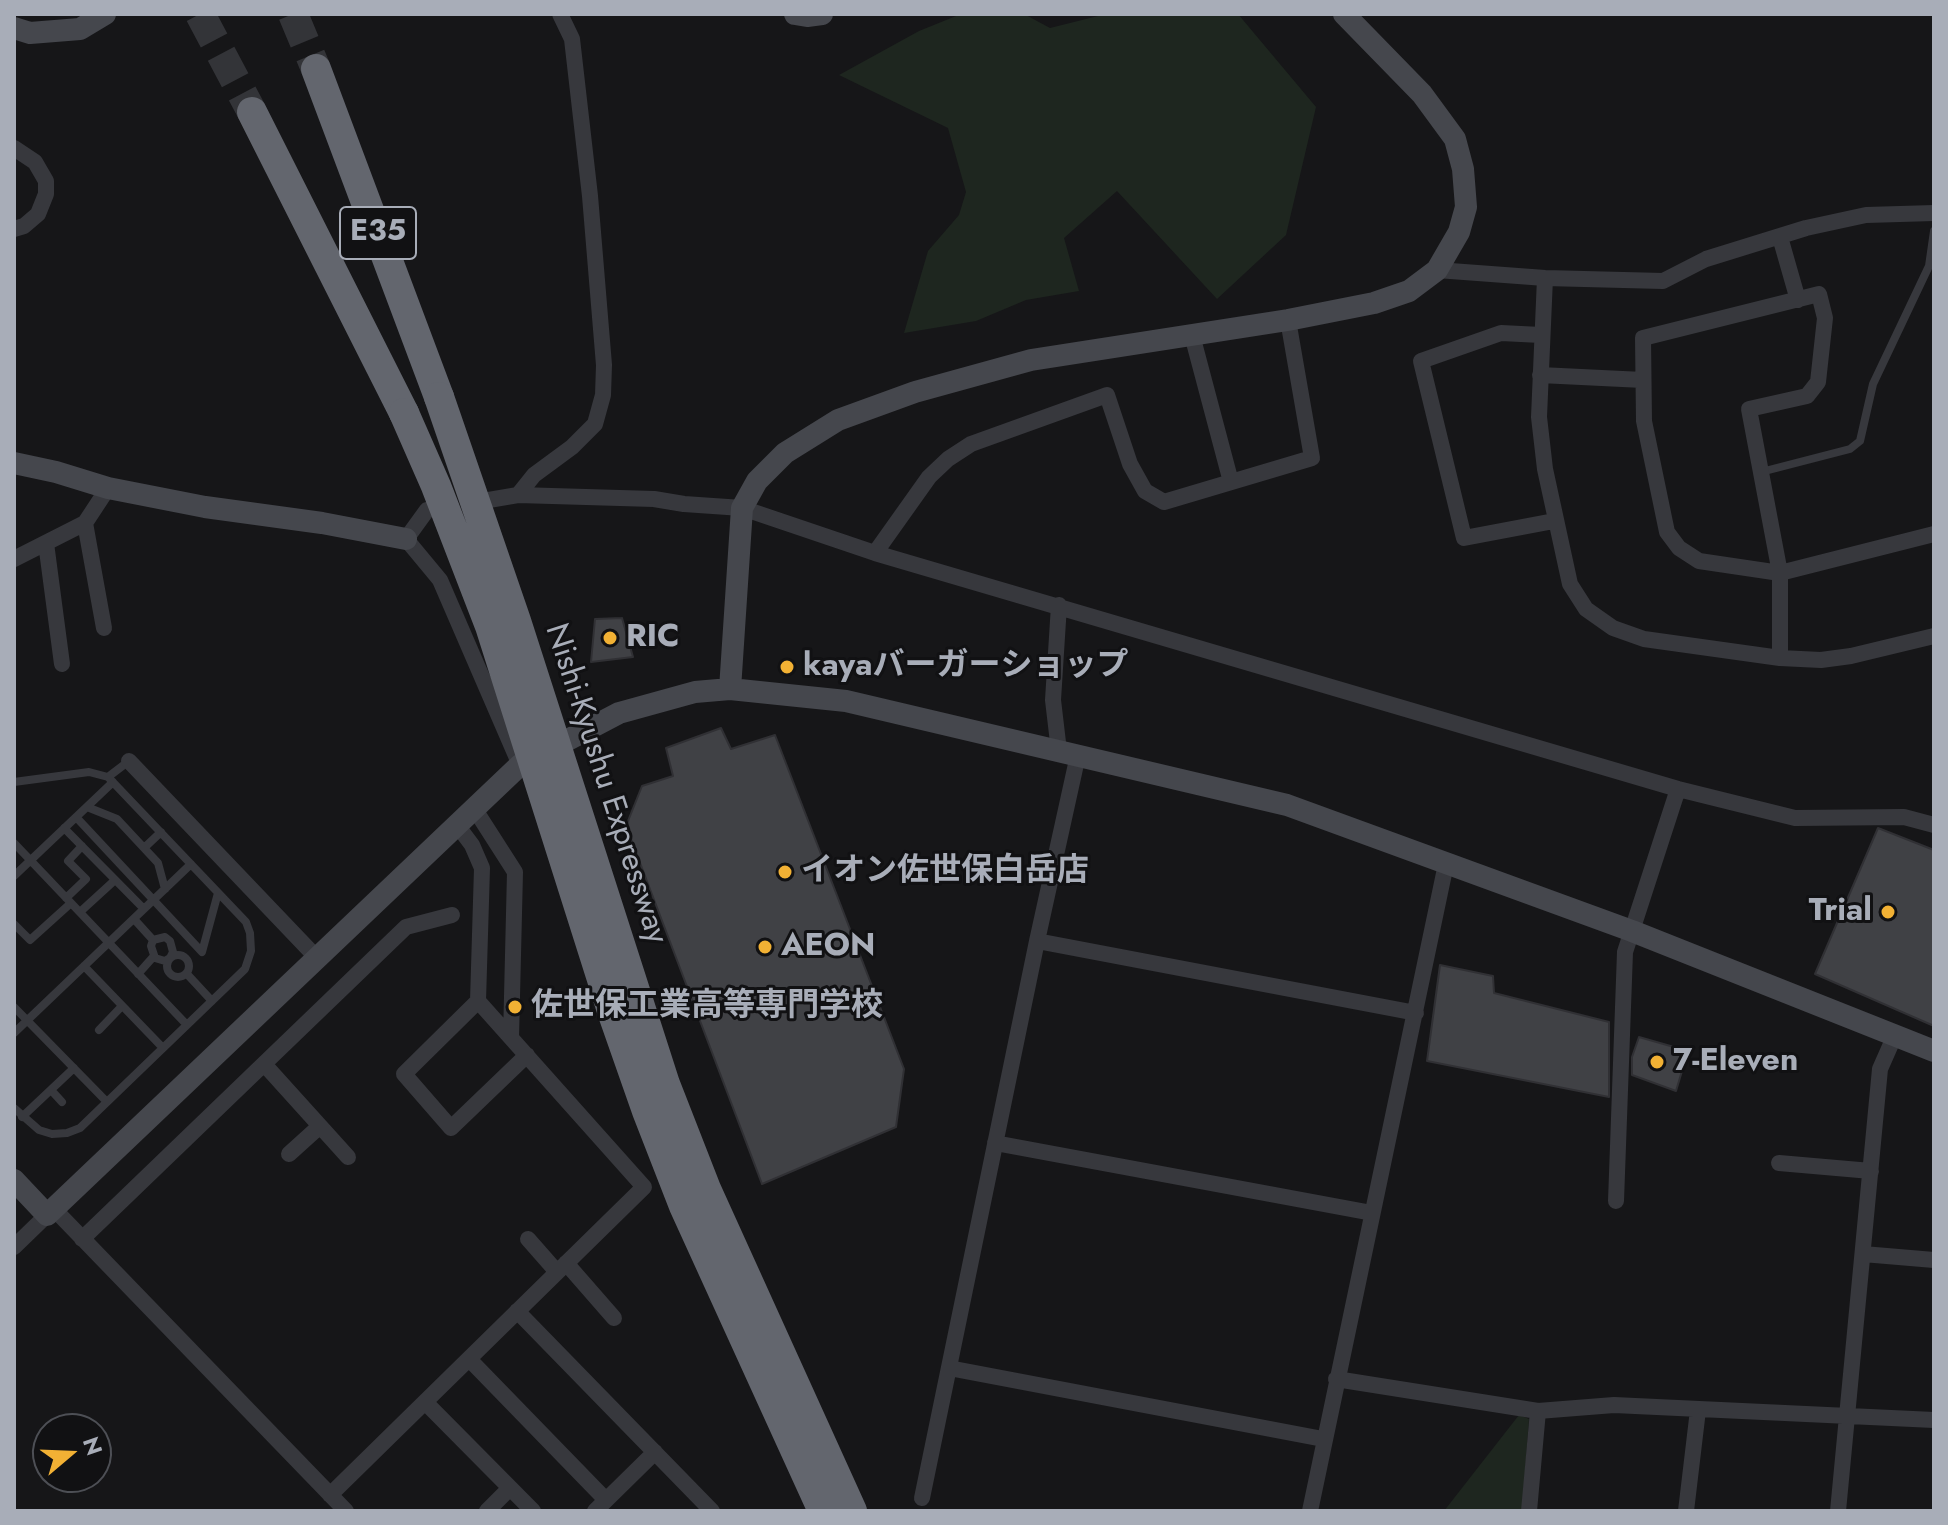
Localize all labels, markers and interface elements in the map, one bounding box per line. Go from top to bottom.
road number: E35 [340,207,416,259]
street label: Nishi-Kyushu Expressway [535,619,675,949]
place label: RIC [626,619,679,657]
marker: RIC [601,629,619,647]
place label: kayaバーガーショップ [803,648,1128,686]
marker: kayaバーガーショップ [778,658,796,676]
place label: イオン佐世保白岳店 [801,853,1089,891]
marker: イオン佐世保白岳店 [776,863,794,881]
place label: Trial [1809,893,1872,931]
marker: Trial [1879,903,1897,921]
place label: AEON [781,928,875,966]
marker: AEON [756,938,774,956]
place label: 佐世保工業高等専門学校 [531,988,883,1026]
marker: 佐世保工業高等専門学校 [506,998,524,1016]
place label: 7-Eleven [1673,1043,1798,1081]
marker: 7-Eleven [1648,1053,1666,1071]
north arrow [32,1413,112,1493]
text: N [75,1432,111,1459]

